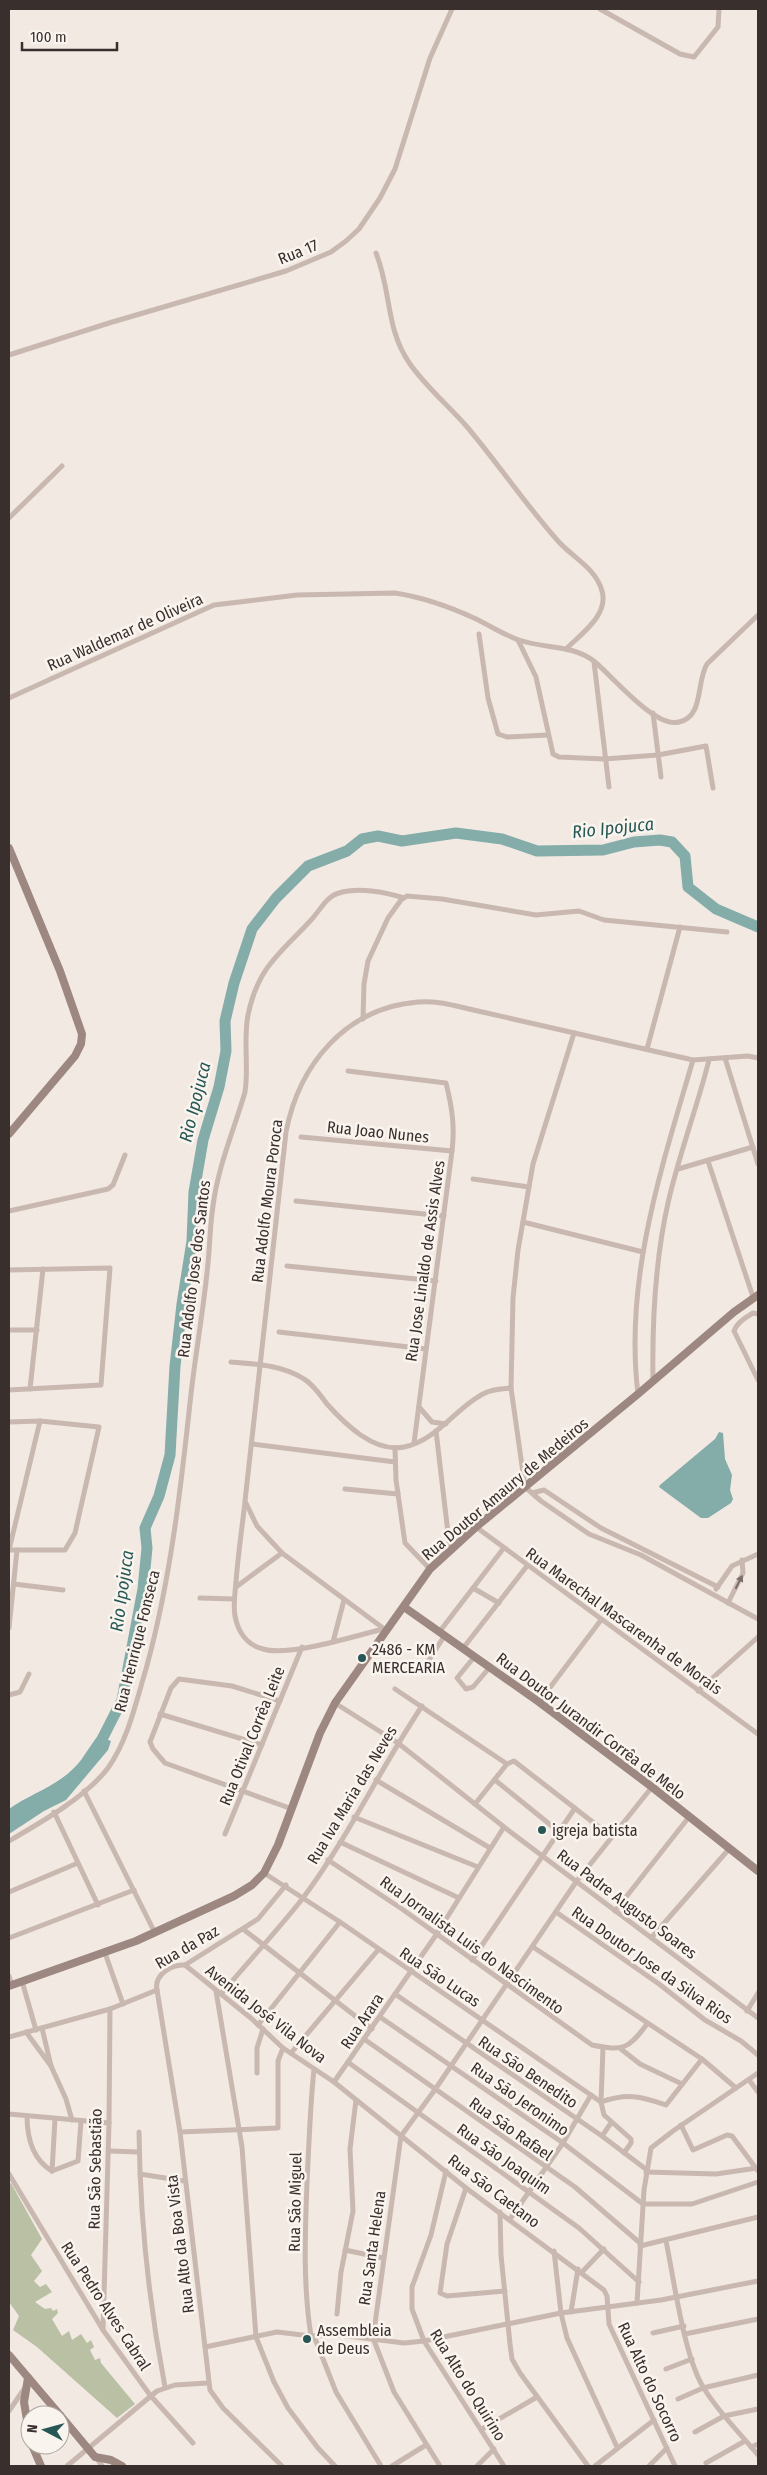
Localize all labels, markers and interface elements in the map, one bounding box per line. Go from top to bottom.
scale bar [22,20,118,52]
text: 100 m [30,28,67,46]
street label: Rua 17 [275,235,321,269]
street label: Rua Waldemar de Oliveira [44,589,206,675]
water label: Rio Ipojuca [571,813,655,843]
water label: Rio Ipojuca [174,1060,216,1144]
street label: Rua Joao Nunes [326,1117,430,1147]
street label: Rua Adolfo Moura Poroca [248,1118,286,1284]
street label: Rua Jose Linaldo de Assis Alves [401,1159,449,1363]
street label: Rua Adolfo Jose dos Santos [174,1179,214,1359]
street label: Rua Doutor Amaury de Medeiros [418,1414,592,1564]
street label: Rua Marechal Mascarenha de Morais [522,1543,726,1699]
water label: Rio Ipojuca [105,1549,139,1633]
street label: Rua Henrique Fonseca [110,1568,164,1714]
one-way arrow [735,1575,743,1590]
place label: 2486 - KM MERCEARIA [372,1640,445,1677]
street label: Rua Doutor Jurandir Corrêa de Melo [493,1649,689,1803]
marker: 2486 - KM MERCEARIA [356,1652,368,1664]
street label: Rua Otival Corrêa Leite [215,1664,289,1808]
street label: Rua Iva Maria das Neves [303,1722,401,1868]
place label: igreja batista [552,1821,638,1840]
marker: igreja batista [536,1824,548,1836]
street label: Rua Padre Augusto Soares [553,1845,701,1963]
street label: Rua Jornalista Luis do Nascimento [376,1872,568,2018]
street label: Rua Doutor Jose da Silva Rios [568,1902,736,2028]
street label: Rua da Paz [152,1921,222,1973]
street label: Rua São Lucas [396,1943,484,2011]
street label: Avenida José Vila Nova [202,1961,330,2067]
street label: Rua Arara [337,1989,388,2052]
street label: Rua São Benedito [475,2032,581,2112]
street label: Rua São Jeronimo [467,2058,573,2140]
street label: Rua São Rafael [466,2093,556,2165]
street label: Rua São Sebastião [84,2108,106,2230]
street label: Rua São Joaquim [453,2120,555,2198]
street label: Rua São Caetano [444,2150,544,2232]
street label: Rua São Miguel [285,2152,305,2252]
street label: Rua Alto da Boa Vista [162,2174,198,2314]
street label: Rua Santa Helena [355,2189,389,2307]
street label: Rua Pedro Alves Cabral [57,2238,155,2374]
street label: Rua Alto do Socorro [614,2319,686,2445]
place label: Assembleia de Deus [317,2321,392,2358]
street label: Rua Alto do Quirino [426,2326,510,2444]
marker: Assembleia de Deus [301,2333,313,2345]
north arrow [20,2405,70,2455]
text: N [24,2424,41,2434]

